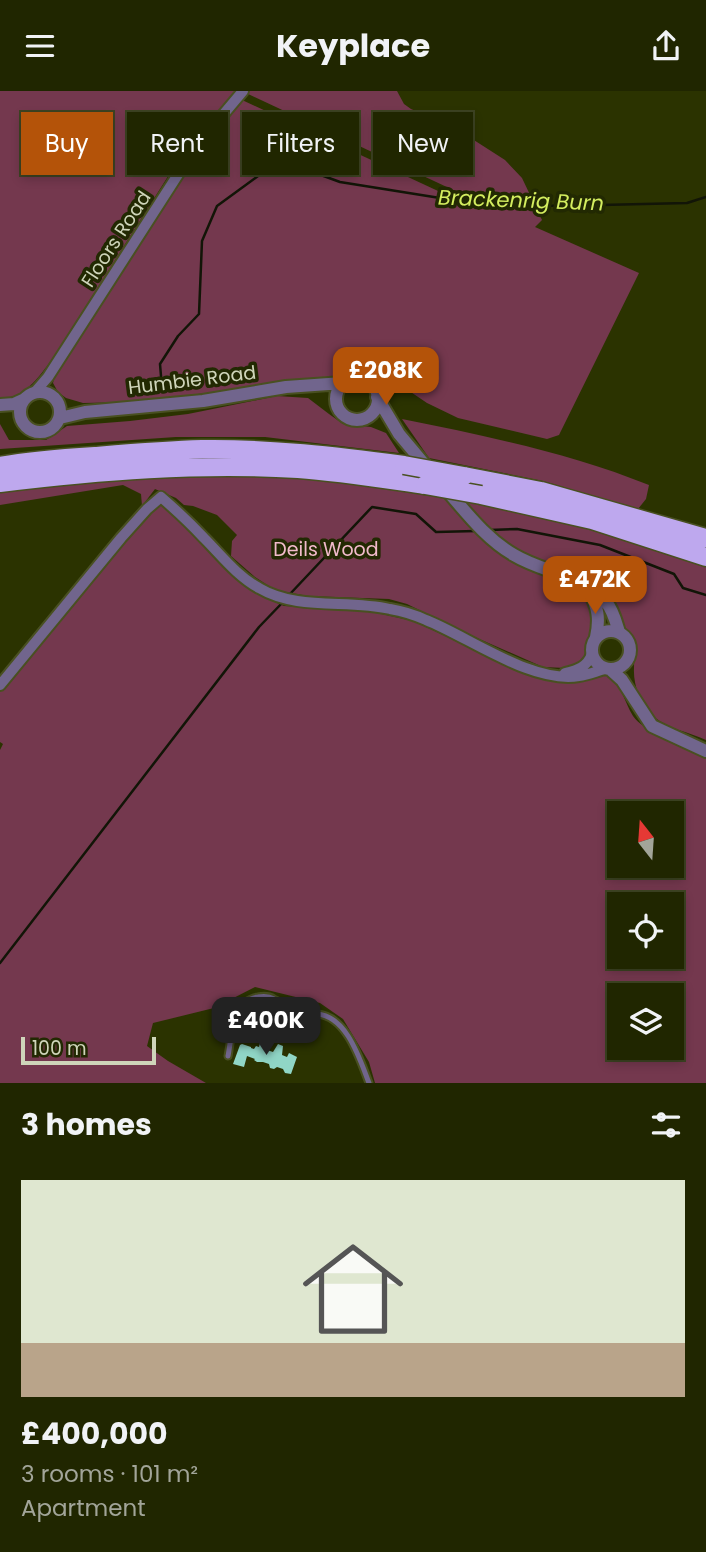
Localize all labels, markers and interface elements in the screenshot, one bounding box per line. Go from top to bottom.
text: Keyplace [276,23,430,68]
icon: menu [21,27,59,65]
icon: share [647,27,685,65]
chip: Buy [21,112,113,175]
chip: Rent [127,112,228,175]
chip: Filters [242,112,359,175]
chip: New [373,112,473,175]
water label: Brackenrig Burn [438,183,604,217]
street label: Floors Road [75,185,157,293]
pin: £208K [337,347,435,407]
text: £208K [349,354,423,386]
street label: Humbie Road [127,359,257,401]
park label: Deils Wood [273,536,379,563]
pin: £472K [546,557,644,616]
text: £472K [559,563,631,595]
north arrow [607,801,684,879]
map controls [607,801,684,1060]
button: locate [607,892,684,969]
button: layers [607,983,684,1060]
pin: £400K [217,997,315,1057]
text: £400K [228,1004,304,1036]
scale bar [21,1034,156,1066]
text: 100 m [32,1035,87,1062]
text: 3 homes [21,1103,152,1146]
icon: filters [647,1106,685,1144]
icon: home [290,1226,416,1352]
text: £400,000 [21,1412,168,1455]
text: 3 rooms · 101 m² [21,1458,198,1490]
text: Apartment [21,1492,146,1524]

